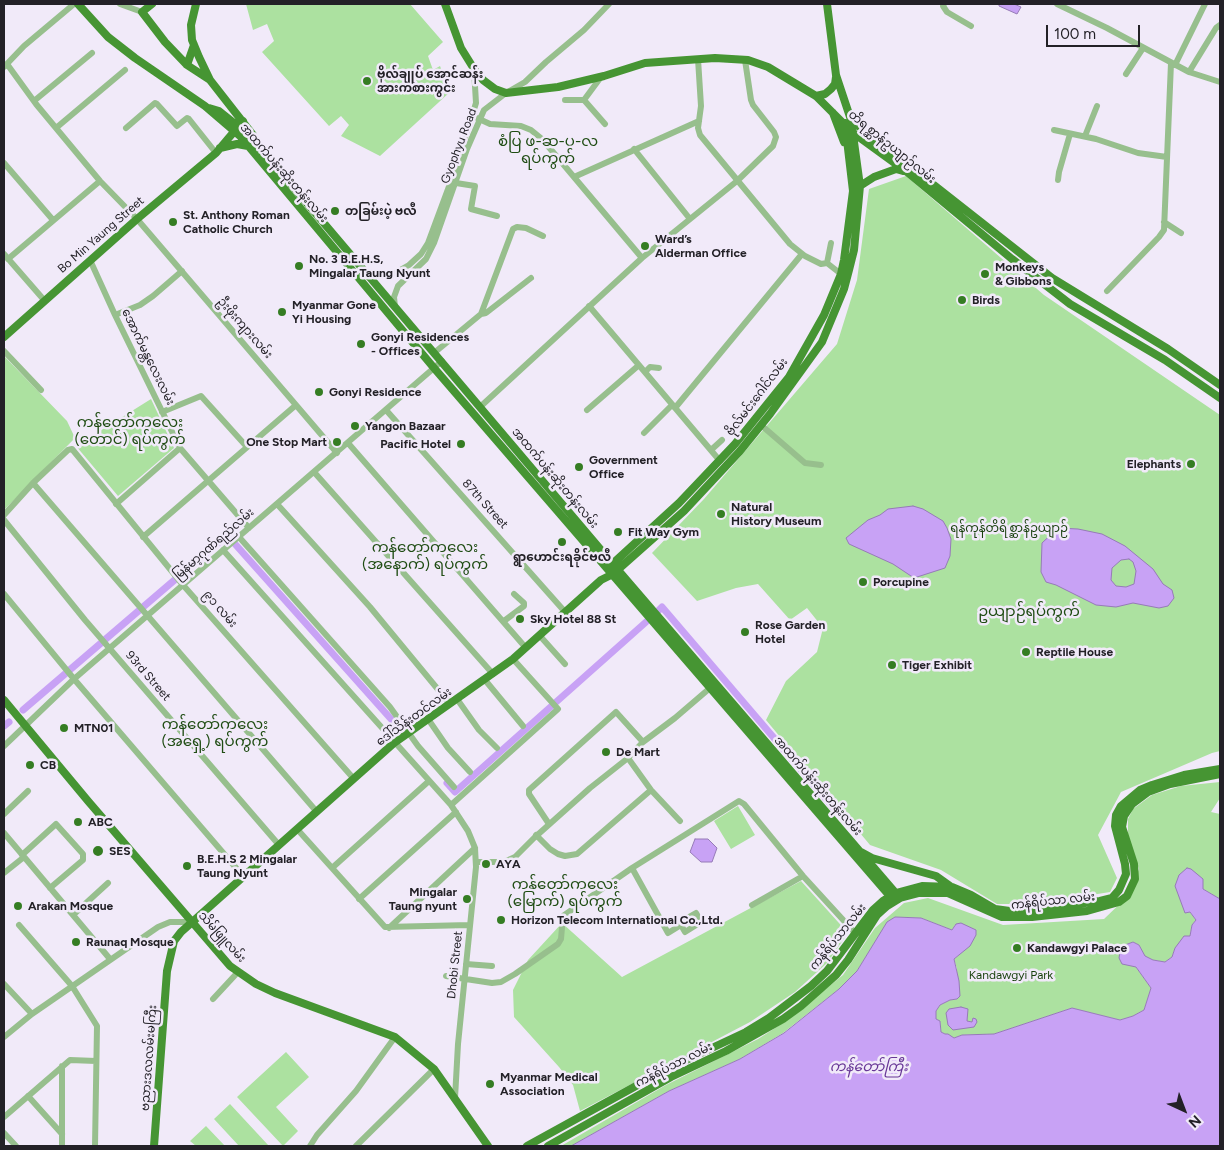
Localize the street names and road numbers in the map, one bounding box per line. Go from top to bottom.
street label: Gyophyu Road [438,106,480,186]
street label: တိရစ္ဆာန်ဥယျာဉ်လမ်း [845,107,939,187]
street label: အထက်ပန်းဆိုးတန်းလမ်း [237,120,331,226]
street label: Bo Min Yaung Street [55,194,147,276]
street label: ဦးဖိုးကျားလမ်း [215,294,275,362]
street label: အောက်မန္တလေးလမ်း [118,306,178,408]
street label: ဗိုလ်မင်းဂေါင်လမ်း [723,355,791,439]
street label: အထက်ပန်းဆိုးတန်းလမ်း [509,425,601,531]
street label: 87th Street [459,476,511,532]
street label: မြန်မာ့ဂုဏ်ရည်လမ်း [171,505,257,583]
street label: ၉၁ လမ်း [200,587,240,631]
street label: 93rd Street [123,648,173,704]
street label: ဒေါ်သိန်းတင်လမ်း [373,685,455,749]
street label: အထက်ပန်းဆိုးတန်းလမ်း [771,733,865,839]
street label: ကန်ရိပ်သာ လမ်း [1010,889,1096,913]
street label: ကန်ရိပ်သာလမ်း [807,901,869,973]
street label: သိမ်ဖြူလမ်း [195,908,249,966]
street label: Dhobi Street [444,930,466,1000]
street label: ဗညားဒလလမ်းမကြီး [138,1004,160,1112]
street label: ကန်ရိပ်သာ လမ်း [633,1039,715,1091]

